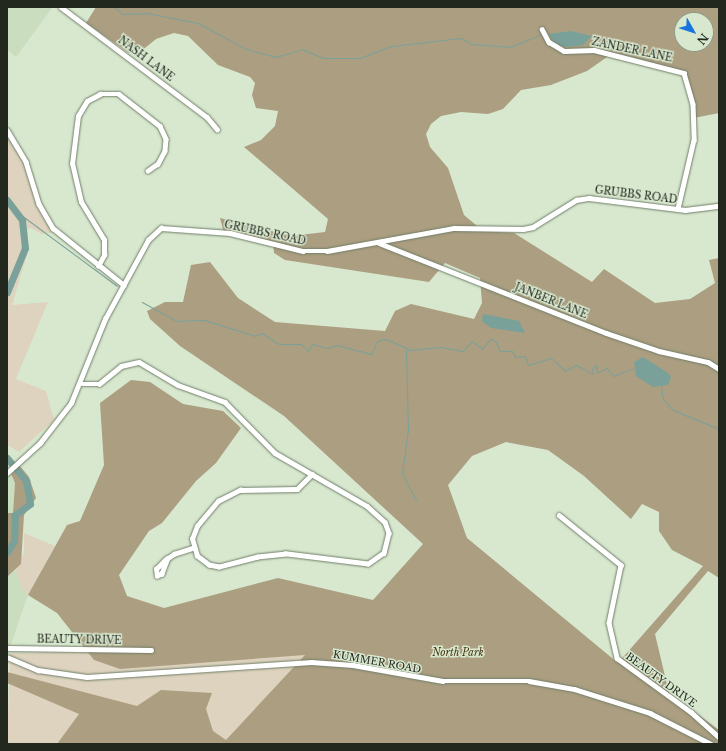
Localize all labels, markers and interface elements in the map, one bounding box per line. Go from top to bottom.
north arrow [674,12,714,52]
text: N [694,30,711,47]
street label: NASH LANE [116,34,176,84]
street label: ZANDER LANE [590,36,674,64]
street label: GRUBBS ROAD [594,184,678,206]
street label: GRUBBS ROAD [223,219,307,247]
street label: JANBER LANE [513,281,589,321]
street label: BEAUTY DRIVE [36,633,122,647]
park label: North Park [432,647,484,659]
street label: KUMMER ROAD [332,648,422,676]
street label: BEAUTY DRIVE [623,650,699,710]

